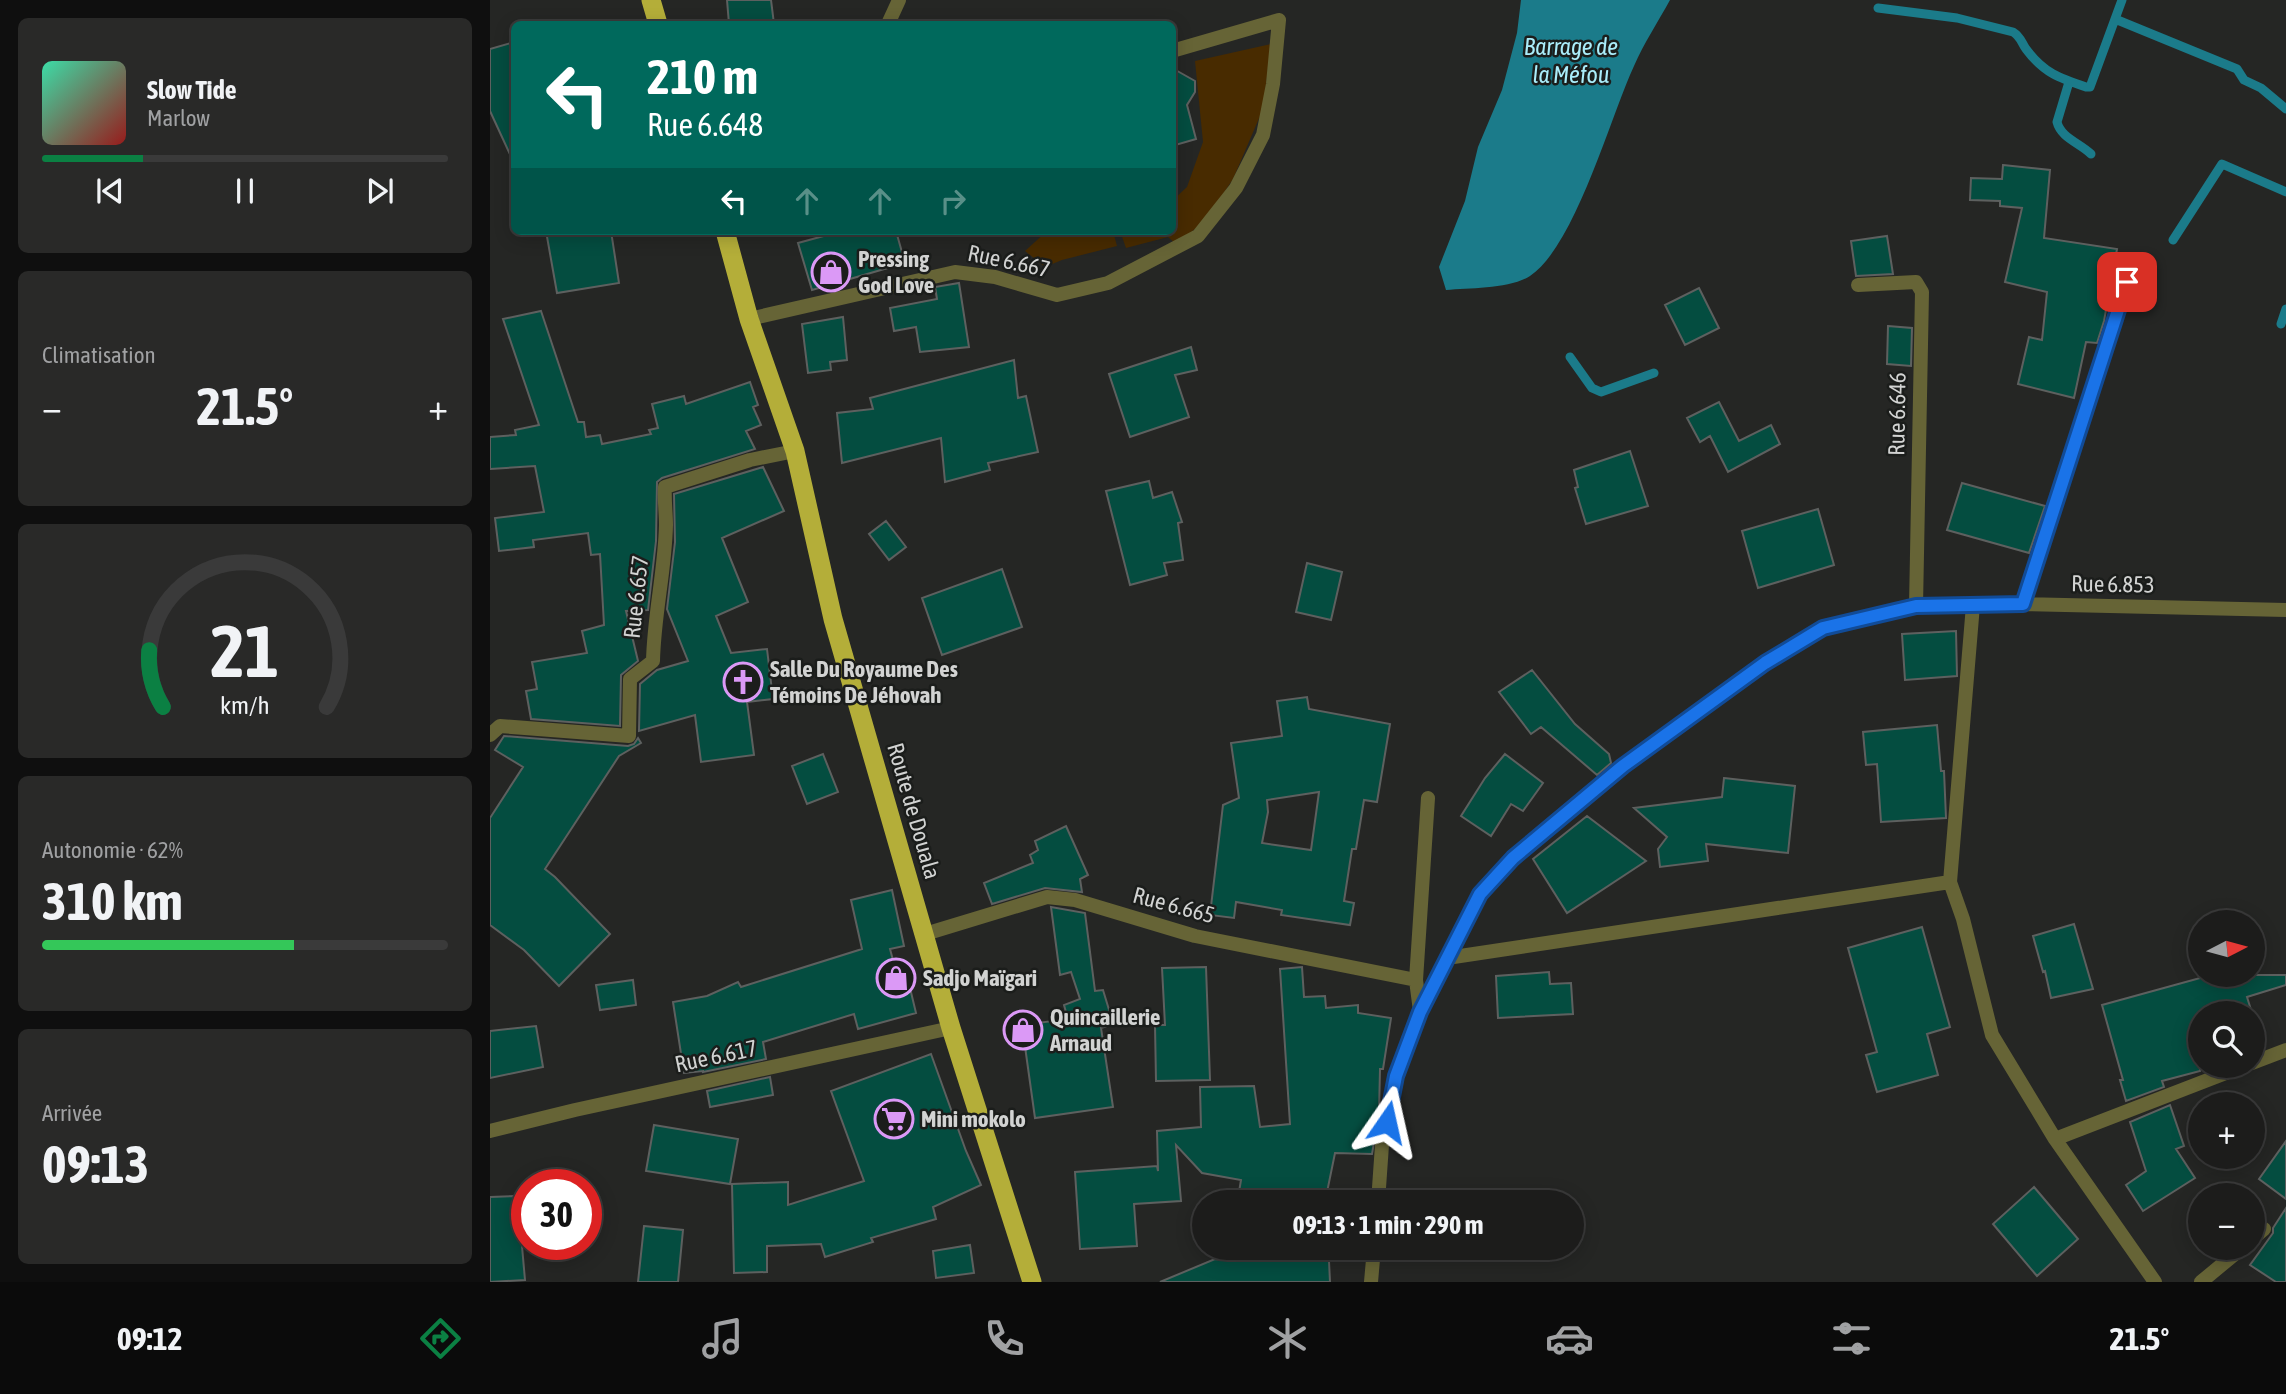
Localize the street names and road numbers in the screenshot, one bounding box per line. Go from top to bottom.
street label: Rue 6.667 [965,240,1053,282]
street label: Rue 6.646 [1883,372,1911,456]
street label: Rue 6.657 [619,554,653,640]
street label: Rue 6.853 [2071,570,2155,598]
street label: Route de Douala [882,740,946,882]
street label: Rue 6.665 [1130,882,1218,928]
street label: Rue 6.617 [672,1035,760,1077]

